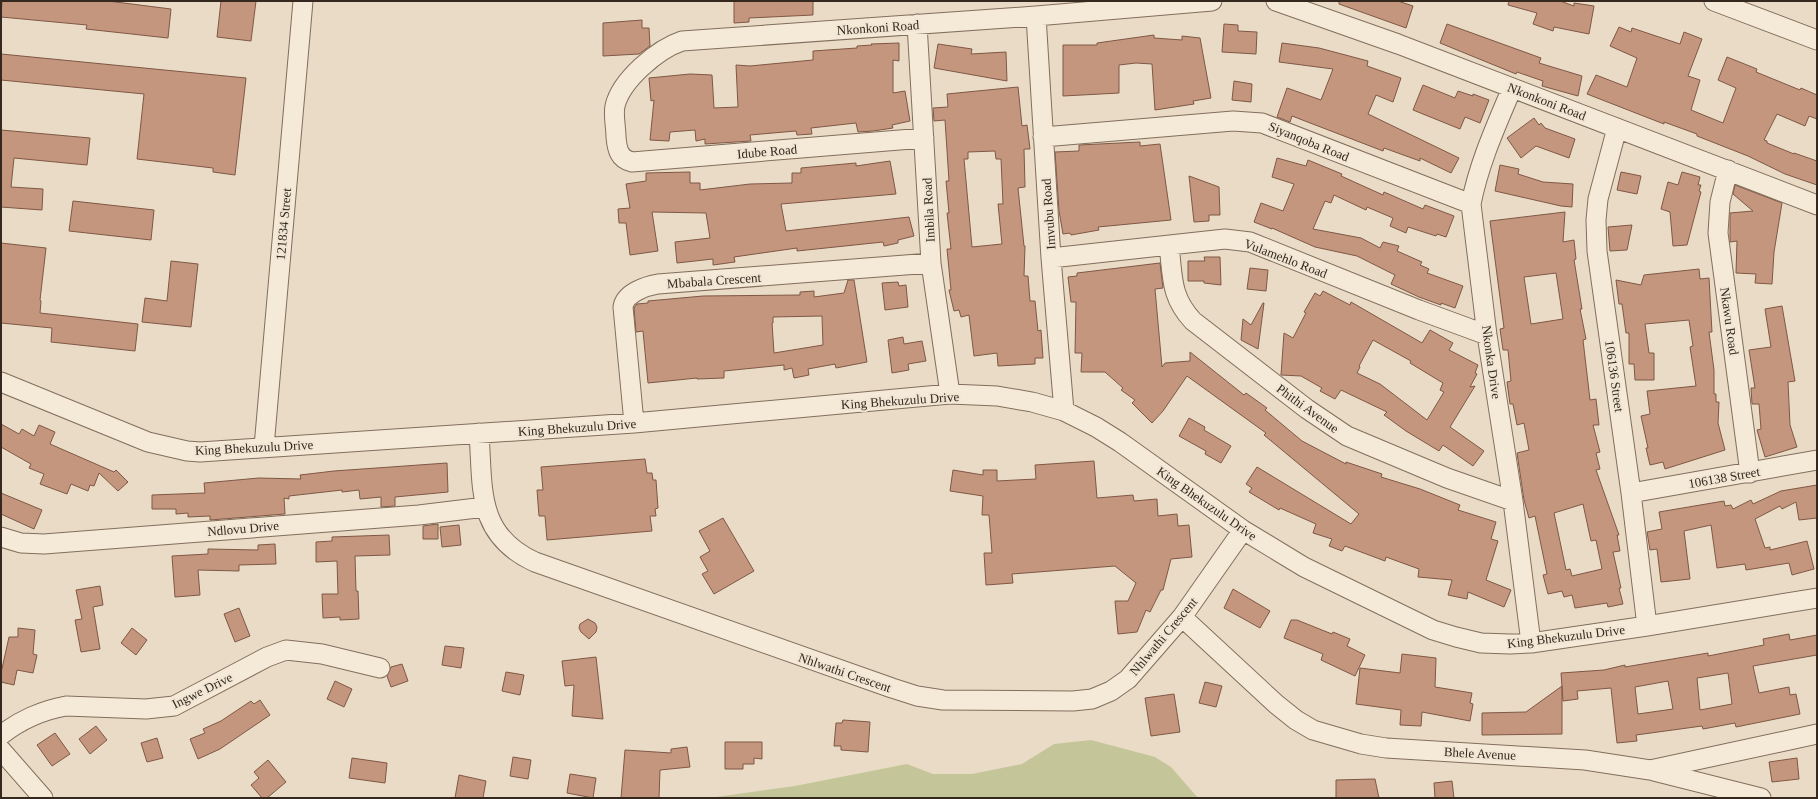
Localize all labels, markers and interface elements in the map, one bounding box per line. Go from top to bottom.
street label: Nkonkoni Road [836,17,920,38]
street label: Nkonkoni Road [1506,80,1589,123]
street label: Siyanqoba Road [1266,118,1352,165]
street label: Idube Road [736,141,798,162]
street label: Imbila Road [919,177,938,243]
street label: Imvubu Road [1039,177,1058,250]
street label: 121834 Street [273,187,294,261]
street label: Vulamehlo Road [1242,236,1330,281]
street label: Mbabala Crescent [667,270,762,291]
street label: Nkawu Road [1717,286,1742,356]
street label: Nkonka Drive [1479,324,1504,400]
street label: 106136 Street [1602,339,1627,413]
street label: Phithi Avenue [1274,381,1342,436]
street label: King Bhekuzulu Drive [840,389,960,412]
street label: King Bhekuzulu Drive [517,416,637,439]
street label: King Bhekuzulu Drive [195,437,314,458]
street label: King Bhekuzulu Drive [1154,463,1260,544]
street label: 106138 Street [1687,464,1762,491]
street label: Ndlovu Drive [207,518,280,539]
street label: Nhlwathi Crescent [1126,594,1201,678]
street label: King Bhekuzulu Drive [1506,622,1626,651]
street label: Nhlwathi Crescent [796,650,894,695]
street label: Ingwe Drive [170,669,235,712]
street label: Bhele Avenue [1443,744,1517,763]

